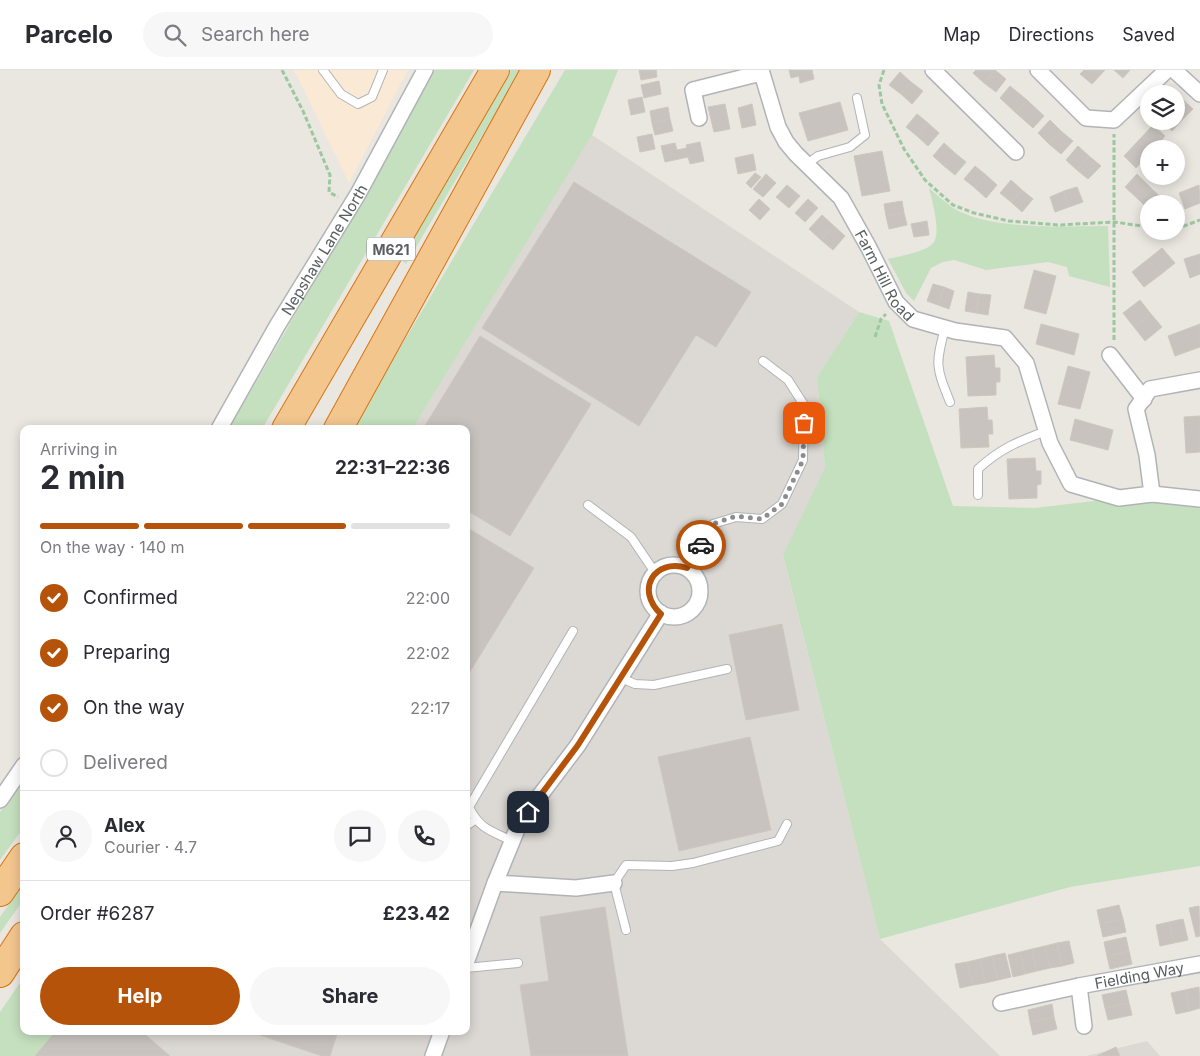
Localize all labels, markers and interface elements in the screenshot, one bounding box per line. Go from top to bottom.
search box [143,12,493,57]
text: Parcelo [25,20,113,49]
icon: search [161,21,189,49]
text: Search here [201,23,310,46]
text: Map [943,24,981,45]
text: Directions [1009,24,1094,45]
text: Saved [1122,24,1175,45]
map controls [1140,85,1185,240]
button: layers [1140,85,1185,130]
button: + [1140,140,1185,185]
street label: Nepshaw Lane North [277,181,371,318]
button: − [1140,195,1185,240]
street label: Farm Hill Road [851,226,919,325]
road number: M621 [367,238,415,260]
pin [783,402,825,444]
icon: bag [790,409,818,437]
text: Arriving in [40,439,117,459]
text: 22:31–22:36 [335,456,450,479]
text: 2 min [40,458,126,497]
courier [676,520,726,570]
icon: car [687,531,715,559]
text: On the way · 140 m [40,537,185,557]
icon: check [40,584,68,612]
text: Confirmed [83,586,178,609]
text: 22:00 [406,588,450,608]
icon: check [40,639,68,667]
text: Preparing [83,641,170,664]
text: 22:02 [406,643,450,663]
icon: check [40,694,68,722]
text: On the way [83,696,185,719]
text: 22:17 [410,698,450,718]
text: Delivered [83,751,168,774]
pin [507,791,549,833]
icon: home [514,798,542,826]
button: person [40,810,92,862]
button: chat [334,810,386,862]
button: phone [398,810,450,862]
text: Alex [104,814,145,837]
text: Courier · 4.7 [104,837,197,857]
text: Order #6287 [40,902,154,925]
text: £23.42 [383,902,450,925]
street label: Fielding Way [1093,957,1186,993]
button: Help [40,967,240,1025]
button: Share [250,967,450,1025]

